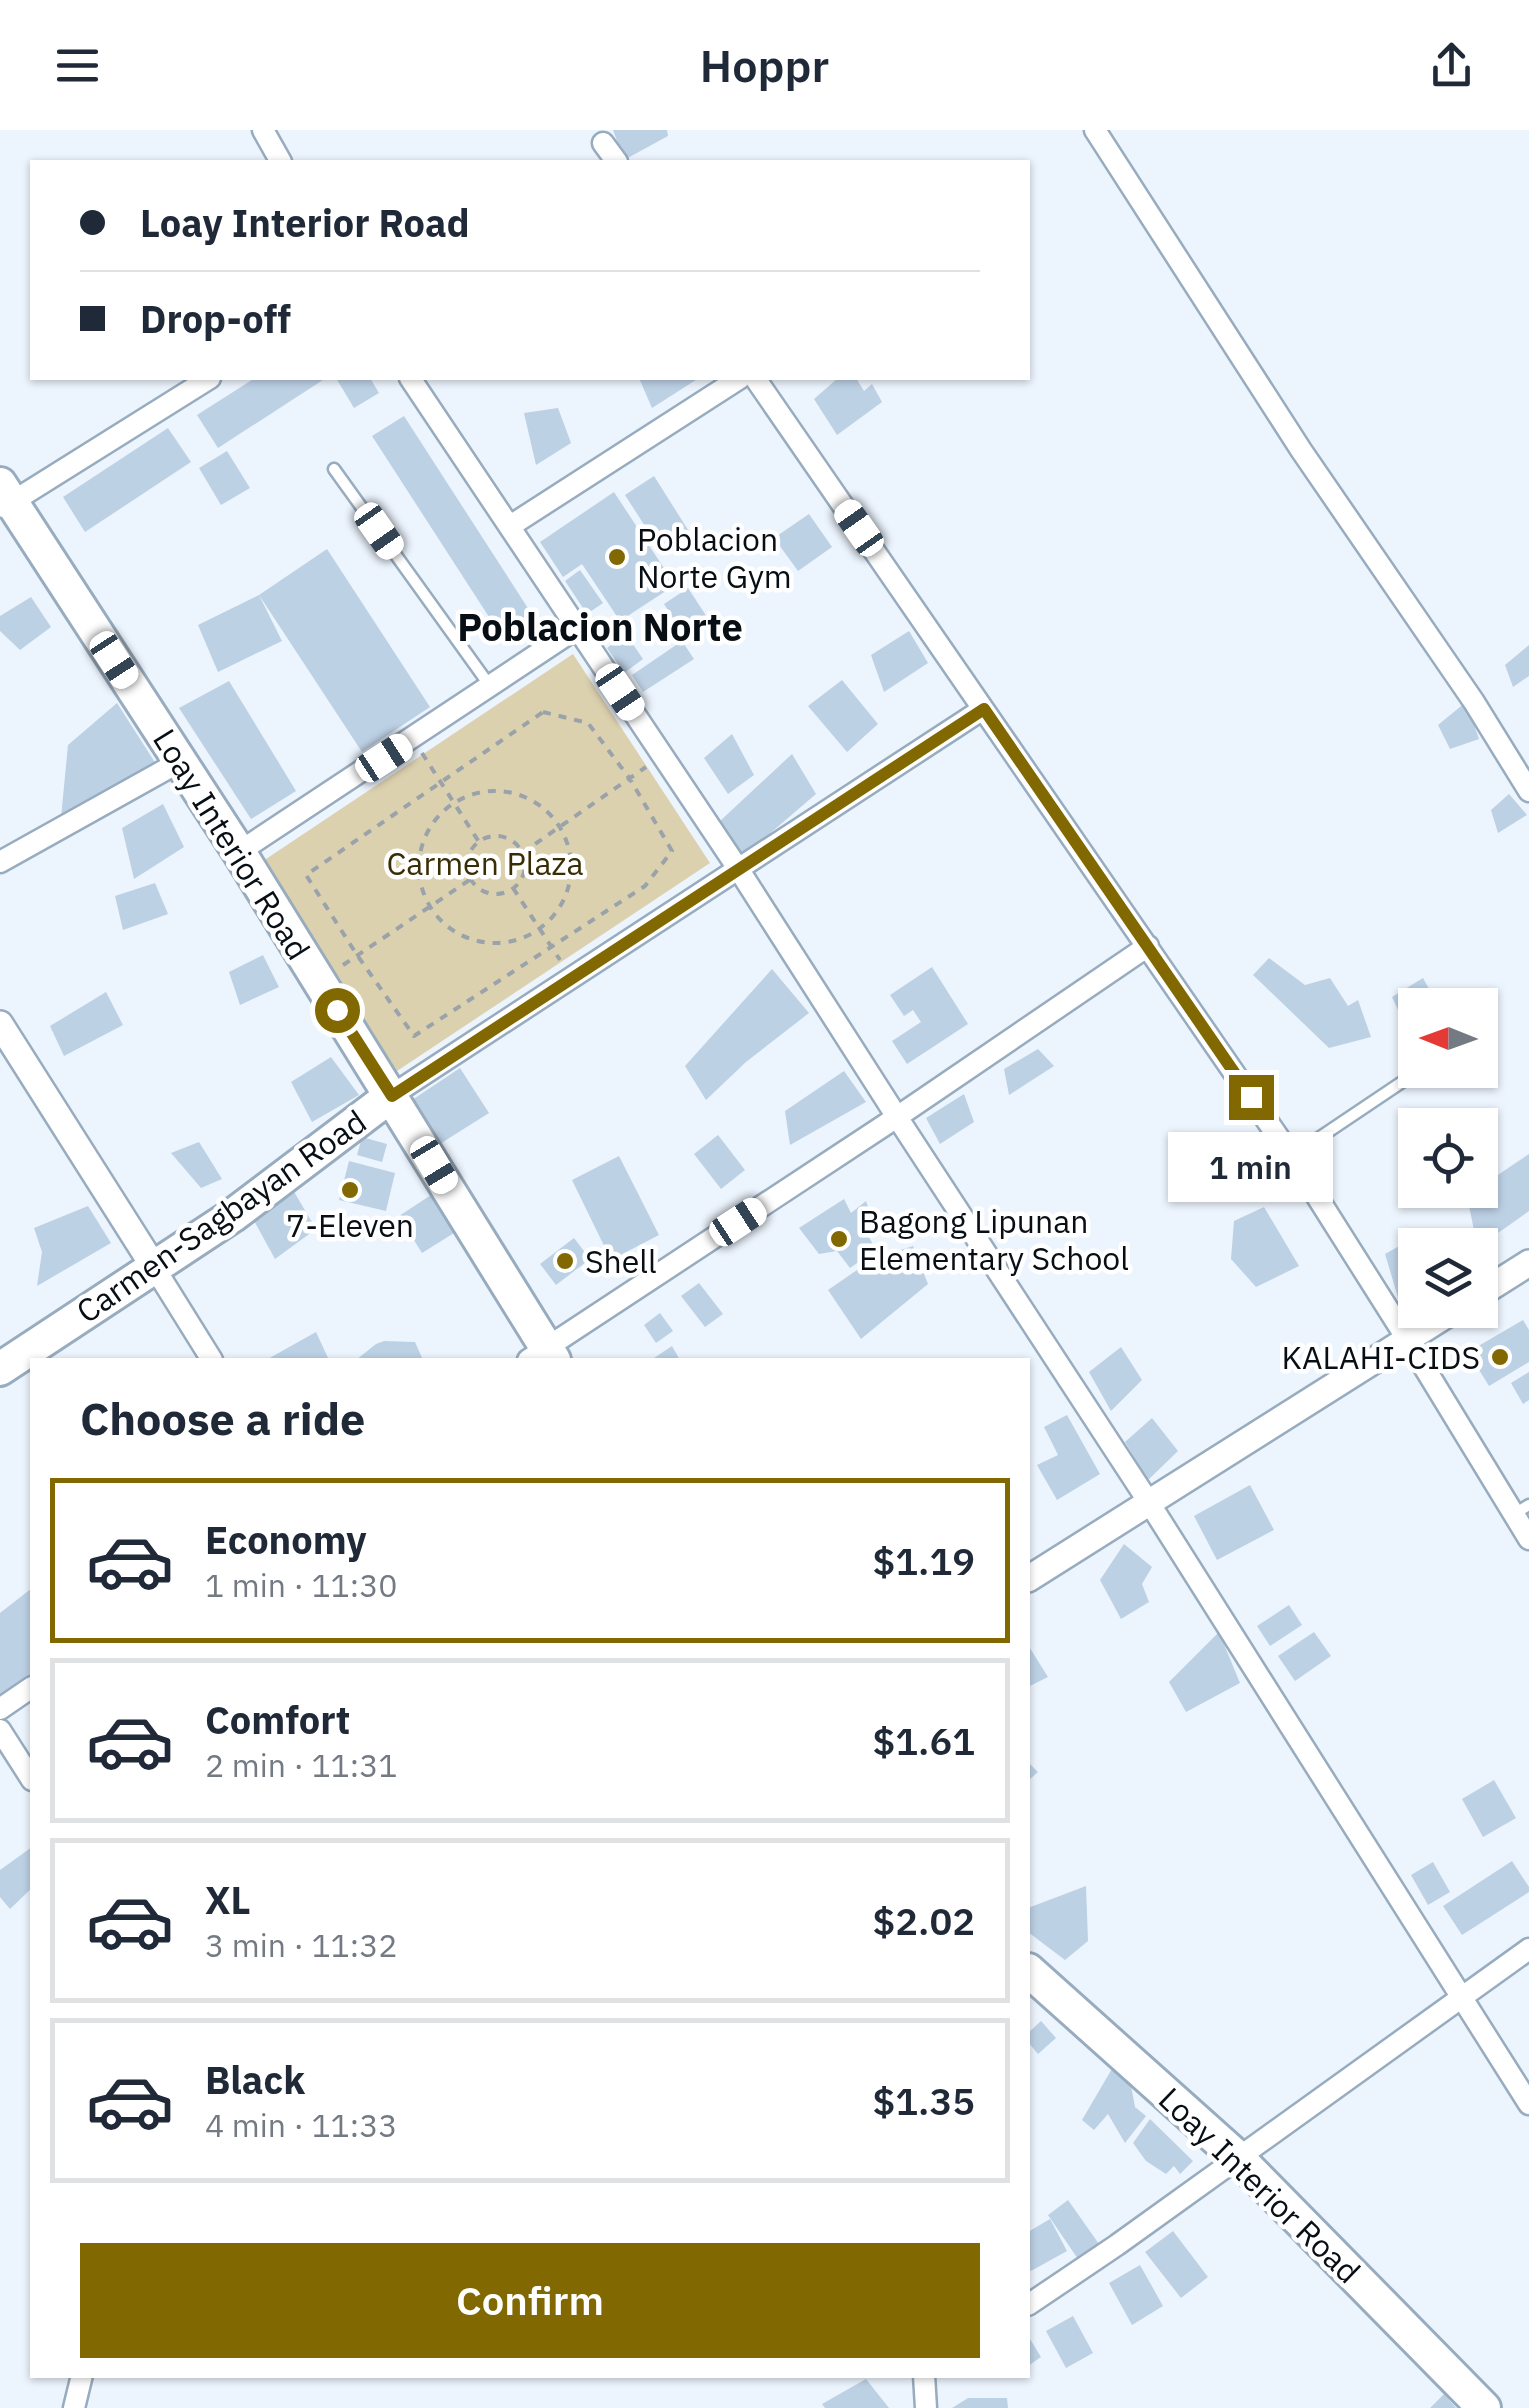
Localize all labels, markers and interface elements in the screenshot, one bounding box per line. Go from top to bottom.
text: Hoppr [700,36,829,94]
icon: menu [50,38,105,93]
icon: share [1424,38,1479,93]
text: Loay Interior Road [140,198,470,247]
text: Drop-off [140,294,291,343]
car [830,495,888,561]
car [350,498,408,564]
place label: Poblacion Norte Gym [637,518,792,597]
marker: Poblacion Norte Gym [606,546,628,568]
district label: Poblacion Norte [457,602,743,651]
car [85,627,143,693]
car [591,659,649,725]
street label: Loay Interior Road [144,721,320,967]
car [351,729,417,787]
park label: Carmen Plaza [386,842,584,884]
route start [315,988,360,1033]
north arrow [1398,988,1498,1088]
map controls [1398,988,1498,1328]
route end [1229,1075,1274,1120]
street label: Carmen-Sagbayan Road [68,1100,374,1332]
button: locate [1398,1108,1498,1208]
car [406,1132,462,1198]
callout: 1 min [1168,1132,1334,1202]
text: 1 min [1209,1146,1292,1188]
marker: 7-Eleven [339,1179,361,1201]
car [705,1193,771,1251]
place label: Bagong Lipunan Elementary School [859,1200,1129,1279]
place label: 7-Eleven [286,1204,414,1246]
marker: Bagong Lipunan Elementary School [828,1228,850,1250]
button: layers [1398,1228,1498,1328]
place label: Shell [585,1240,657,1282]
marker: Shell [554,1250,576,1272]
place label: KALAHI-CIDS [1282,1336,1480,1378]
marker: KALAHI-CIDS [1489,1346,1511,1368]
text: Choose a ride [80,1389,365,1447]
text: Economy [205,1515,367,1564]
icon: car [85,1516,175,1606]
text: $1.19 [872,1536,975,1585]
text: 1 min · 11:30 [205,1564,398,1606]
text: Comfort [205,1695,350,1744]
icon: car [85,1696,175,1786]
text: $1.61 [872,1716,975,1765]
text: 2 min · 11:31 [205,1744,398,1786]
text: XL [205,1875,251,1924]
icon: car [85,1876,175,1966]
text: $2.02 [872,1896,975,1945]
text: 3 min · 11:32 [205,1924,398,1966]
text: Black [205,2055,305,2104]
icon: car [85,2056,175,2146]
text: $1.35 [872,2076,975,2125]
street label: Loay Interior Road [1150,2078,1370,2292]
text: 4 min · 11:33 [205,2104,398,2146]
button: Confirm [80,2243,980,2358]

